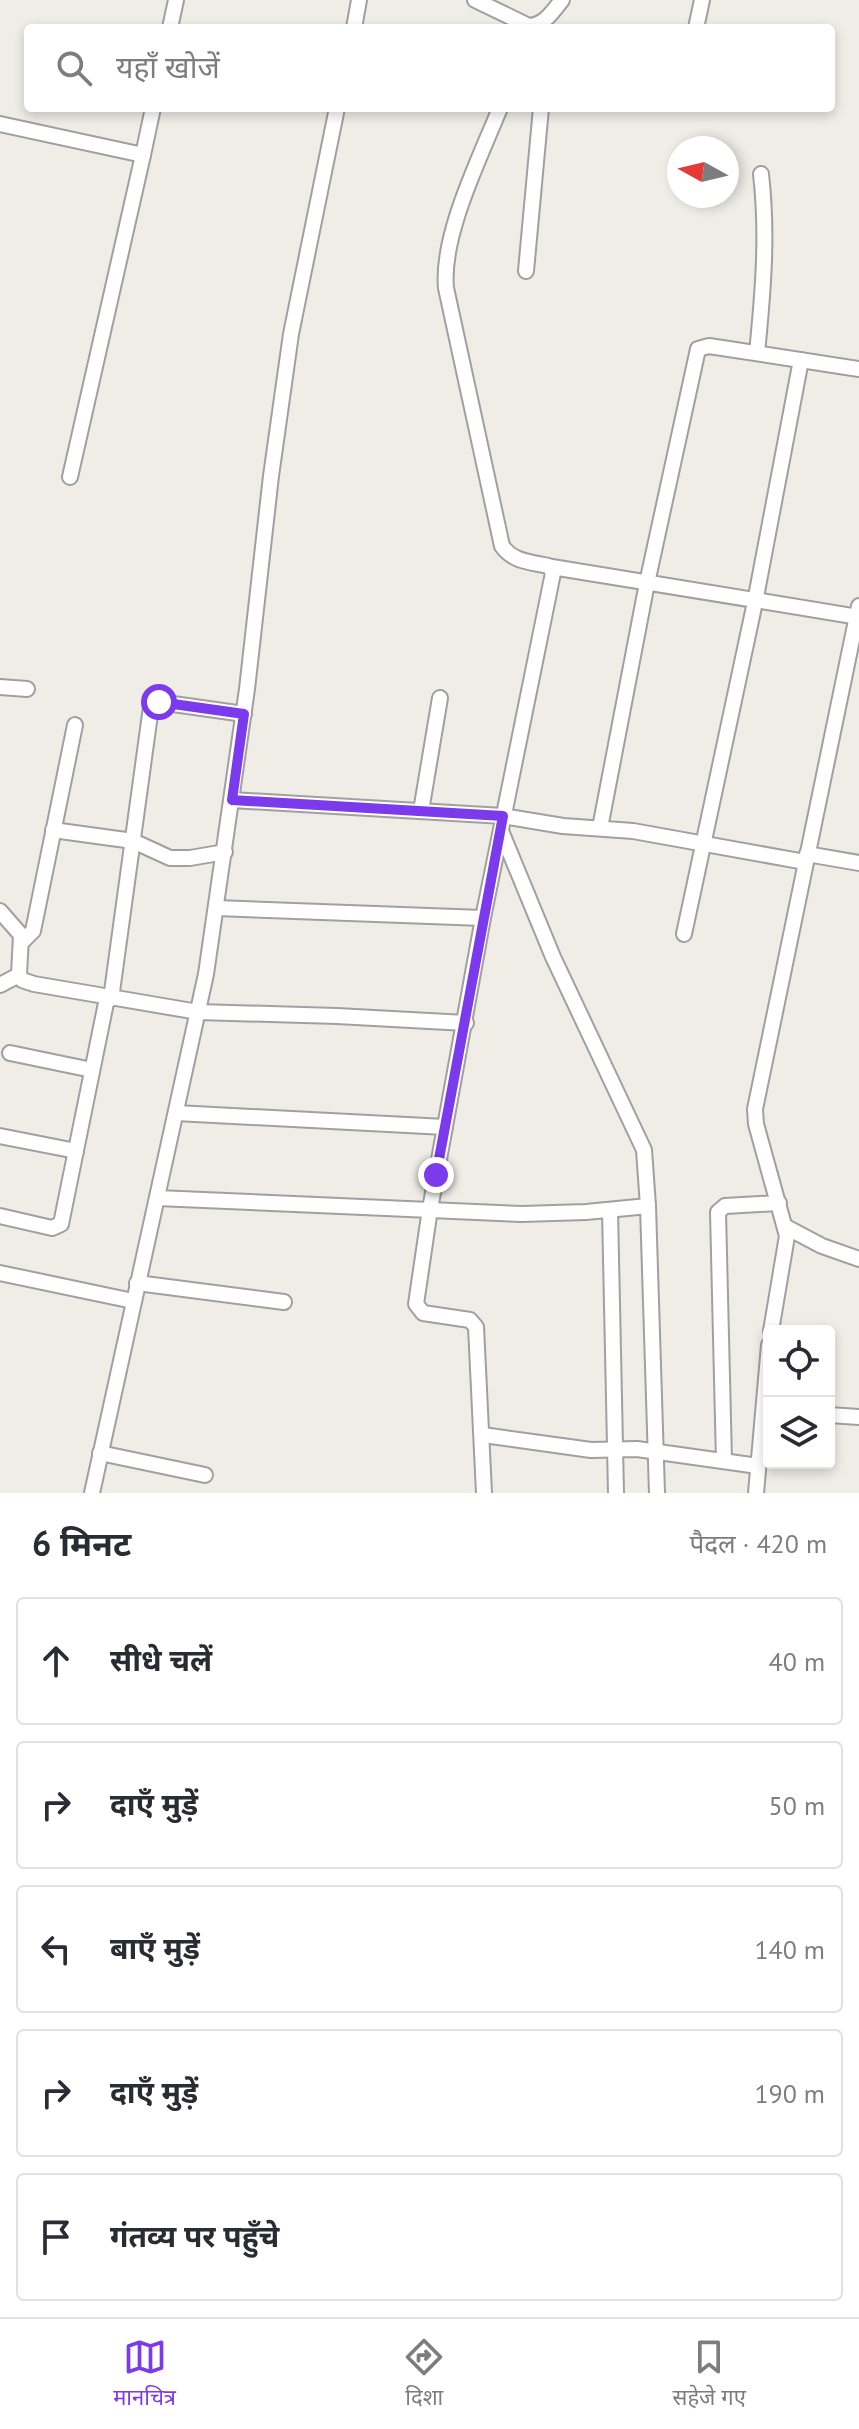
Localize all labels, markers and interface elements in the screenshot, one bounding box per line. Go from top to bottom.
search box [24,24,835,112]
icon: search [52,46,96,90]
text: यहाँ खोजें [116,47,220,86]
north arrow [667,136,739,208]
route start [141,684,177,720]
route end [418,1157,454,1193]
map controls [763,1325,835,1469]
button: locate [763,1325,835,1397]
button: layers [763,1397,835,1469]
text: 6 मिनट [32,1521,131,1565]
text: पैदल · 420 m [689,1527,827,1560]
icon: ahead [34,1639,78,1683]
text: सीधे चलें [110,1640,212,1679]
text: 40 m [769,1645,825,1678]
icon: right [34,1783,78,1827]
text: दाएँ मुड़ें [110,1784,198,1823]
text: 50 m [769,1789,825,1822]
icon: left [34,1927,78,1971]
text: बाएँ मुड़ें [110,1928,200,1967]
text: 140 m [754,1933,825,1966]
icon: right [34,2071,78,2115]
text: दाएँ मुड़ें [110,2072,198,2111]
text: 190 m [754,2077,825,2110]
icon: arrive [34,2215,78,2259]
text: गंतव्य पर पहुँचे [110,2216,279,2255]
tab: मानचित्र [113,2335,176,2414]
tab: दिशा [402,2335,446,2414]
tab: सहेजे गए [673,2335,746,2414]

